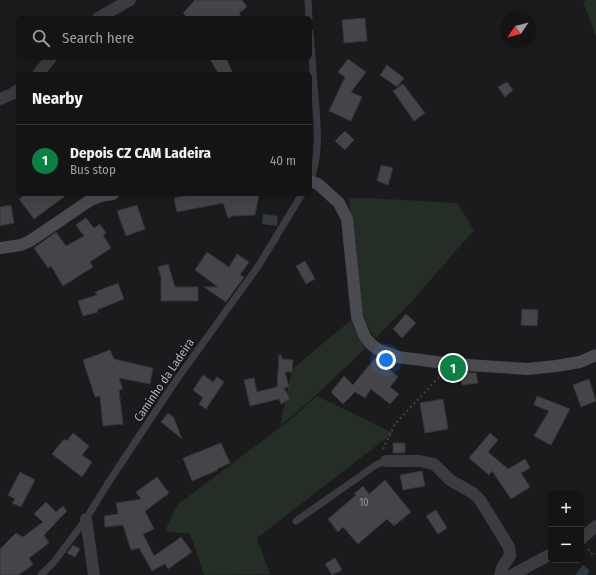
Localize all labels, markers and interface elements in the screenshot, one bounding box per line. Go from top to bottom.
north arrow [500,12,536,48]
search box [16,16,312,60]
icon: search [30,27,52,49]
text: Search here [62,29,134,47]
text: Nearby [32,88,83,109]
text: Depois CZ CAM Ladeira [70,144,211,162]
text: 1 [42,153,48,168]
text: 40 m [270,153,296,168]
text: Bus stop [70,162,116,177]
street label: Caminho da Ladeira [131,336,197,424]
your location [376,350,396,370]
pin: 1 [440,353,466,383]
map controls [548,491,584,563]
button: + [548,491,584,527]
house number: 10 [359,497,369,509]
button: − [548,527,584,563]

